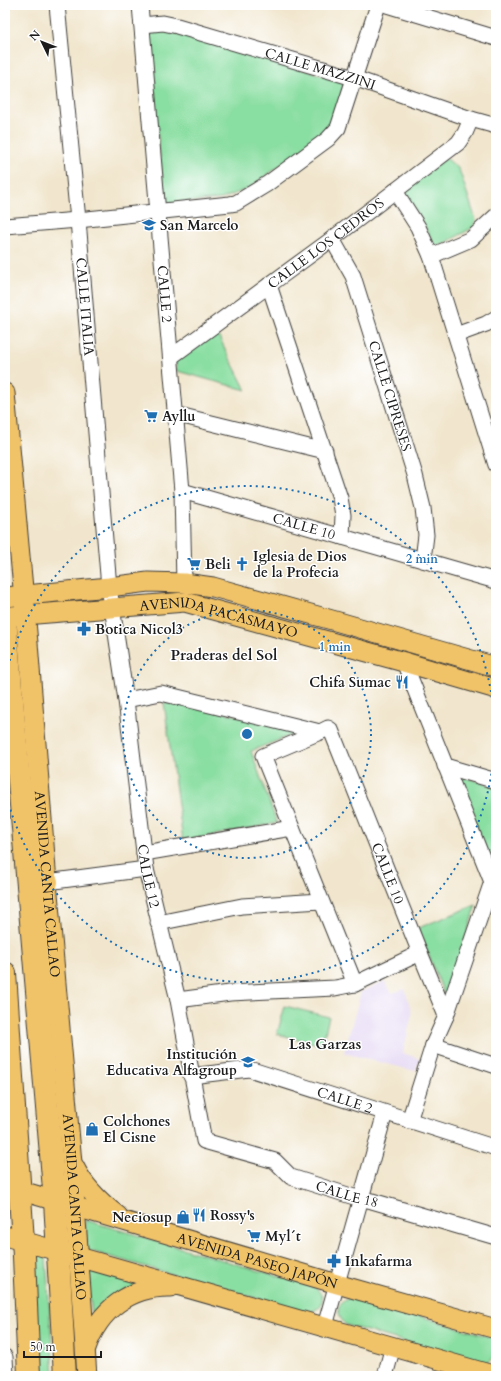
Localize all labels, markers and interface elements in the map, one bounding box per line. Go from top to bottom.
north arrow [22,22,62,62]
text: N [26,27,44,44]
street label: CALLE MAZZINI [263,43,379,94]
street label: CALLE LOS CEDROS [263,193,388,293]
place label: San Marcelo [160,216,238,235]
school or university icon: San Marcelo [141,217,157,233]
street label: CALLE ITALIA [72,257,99,356]
street label: CALLE 2 [153,265,177,323]
street label: CALLE CIPRESES [364,338,416,453]
place label: Ayllu [162,407,196,426]
supermarket icon: Ayllu [143,408,159,424]
street label: CALLE 10 [271,508,338,544]
place label: Iglesia de Dios de la Profecia [253,547,347,582]
text: 2 min [406,551,438,567]
place label: Beli [205,555,231,574]
supermarket icon: Beli [186,556,202,572]
church icon: Iglesia de Dios de la Profecia [234,556,250,572]
street label: AVENIDA PACASMAYO [139,593,300,642]
place label: Botica Nicol3 [95,620,183,639]
pharmacy icon: Botica Nicol3 [76,621,92,637]
text: 1 min [319,639,351,655]
district label: Praderas del Sol [171,645,278,665]
place label: Chifa Sumac [309,673,391,692]
restaurant icon: Chifa Sumac [394,674,410,690]
centre of rings [240,727,254,741]
street label: AVENIDA CANTA CALLAO [30,790,65,978]
street label: CALLE 10 [367,840,409,907]
street label: CALLE 12 [134,843,165,910]
district label: Las Garzas [289,1034,361,1054]
place label: Institución Educativa Alfagroup [106,1045,237,1080]
school or university icon: Institución Educativa Alfagroup [240,1054,256,1070]
street label: CALLE 2 [315,1082,375,1117]
place label: Colchones El Cisne [103,1112,170,1147]
street label: AVENIDA CANTA CALLAO [58,1113,91,1301]
shop icon: Colchones El Cisne [84,1121,100,1137]
street label: CALLE 18 [313,1176,381,1212]
place label: Rossy's [210,1206,255,1225]
restaurant icon: Rossy's [191,1207,207,1223]
place label: Neciosup [112,1208,172,1227]
shop icon: Neciosup [175,1209,191,1225]
place label: Myl´t [265,1227,301,1246]
street label: AVENIDA PASEO JAPÓN [175,1228,340,1293]
supermarket icon: Myl´t [246,1228,262,1244]
place label: Inkafarma [345,1252,412,1271]
pharmacy icon: Inkafarma [326,1253,342,1269]
scale bar [24,1333,101,1359]
text: 50 m [30,1339,57,1355]

